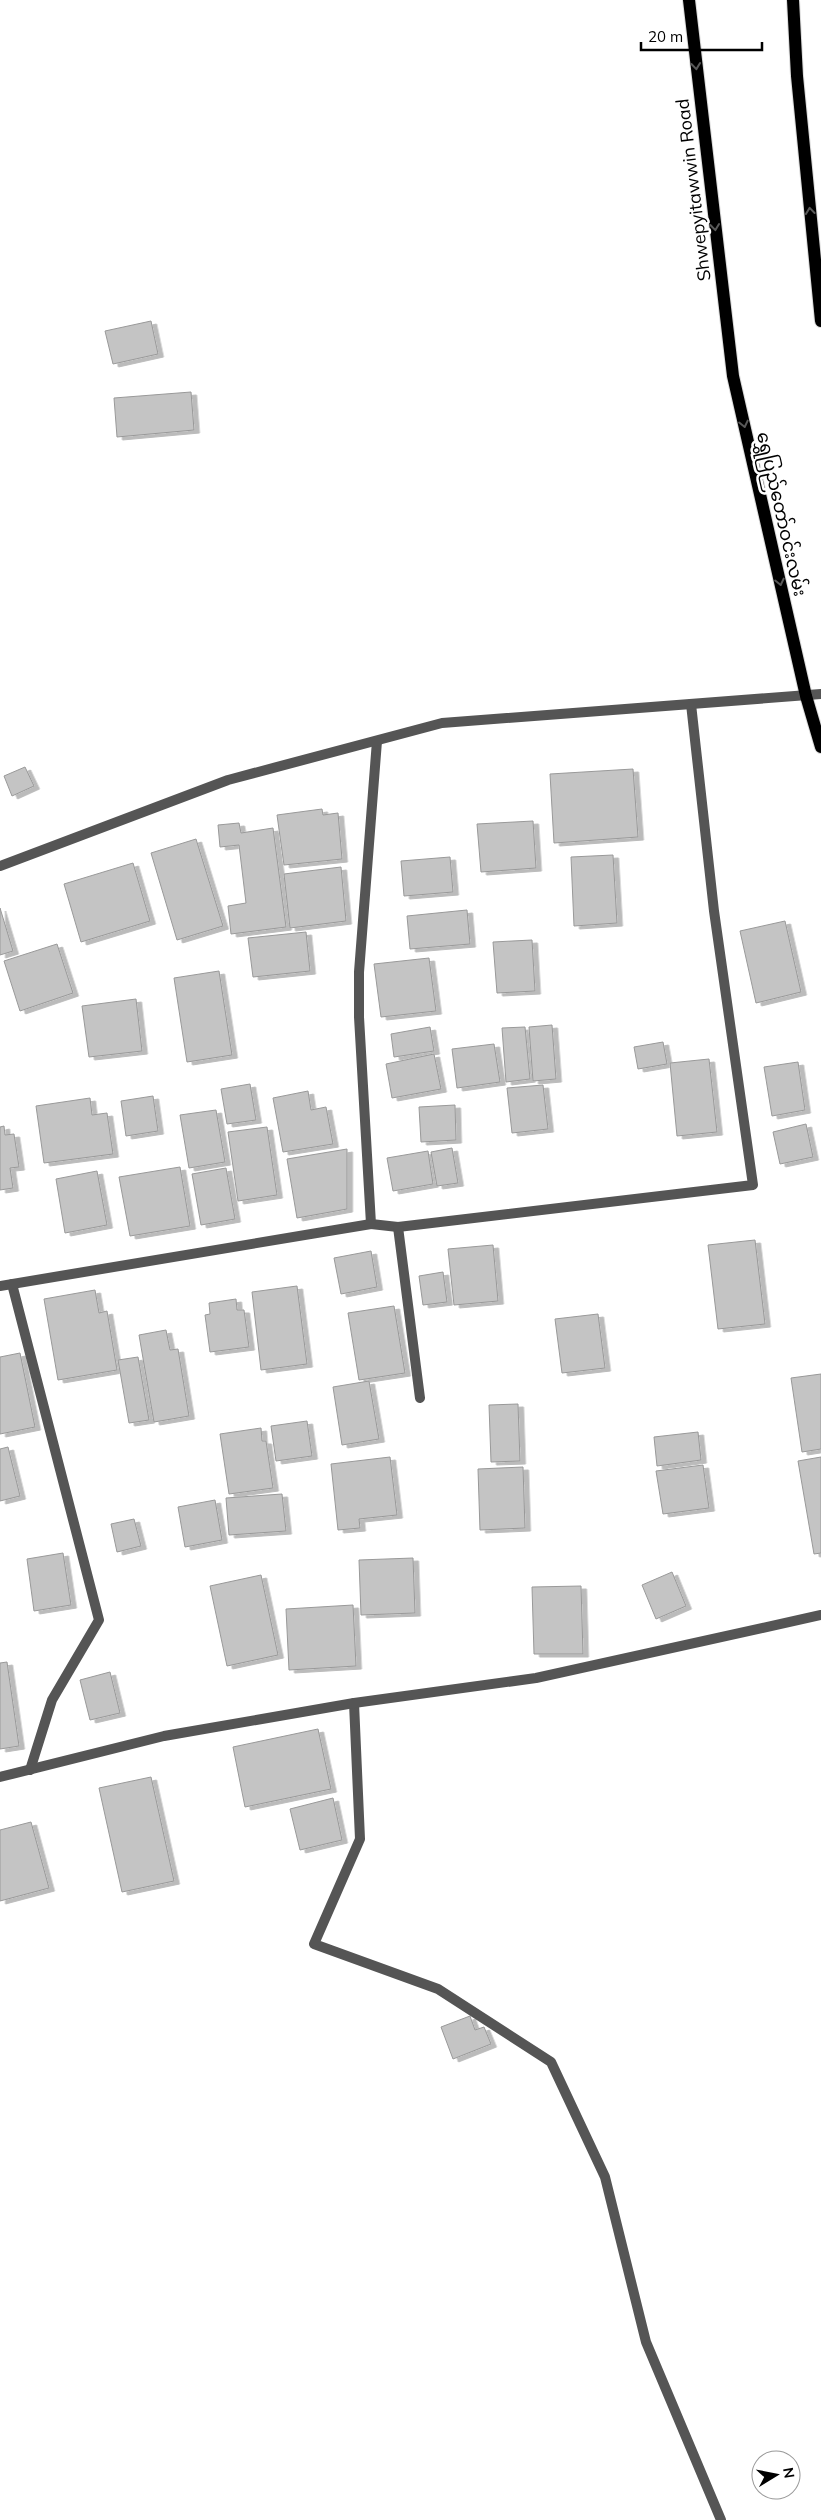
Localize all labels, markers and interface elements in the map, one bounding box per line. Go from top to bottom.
scale bar [641,20,762,52]
text: 20 m [648,27,683,46]
one-way arrow [690,62,701,70]
street label: Shwepyitawwin Road [670,97,716,283]
one-way arrow [805,207,816,215]
one-way arrow [709,224,720,232]
one-way arrow [738,419,749,428]
street label: ရွှေပြည်တော်ဝင်းလမ်း [748,429,813,599]
one-way arrow [774,578,785,587]
north arrow [751,2450,801,2500]
text: N [779,2466,799,2480]

